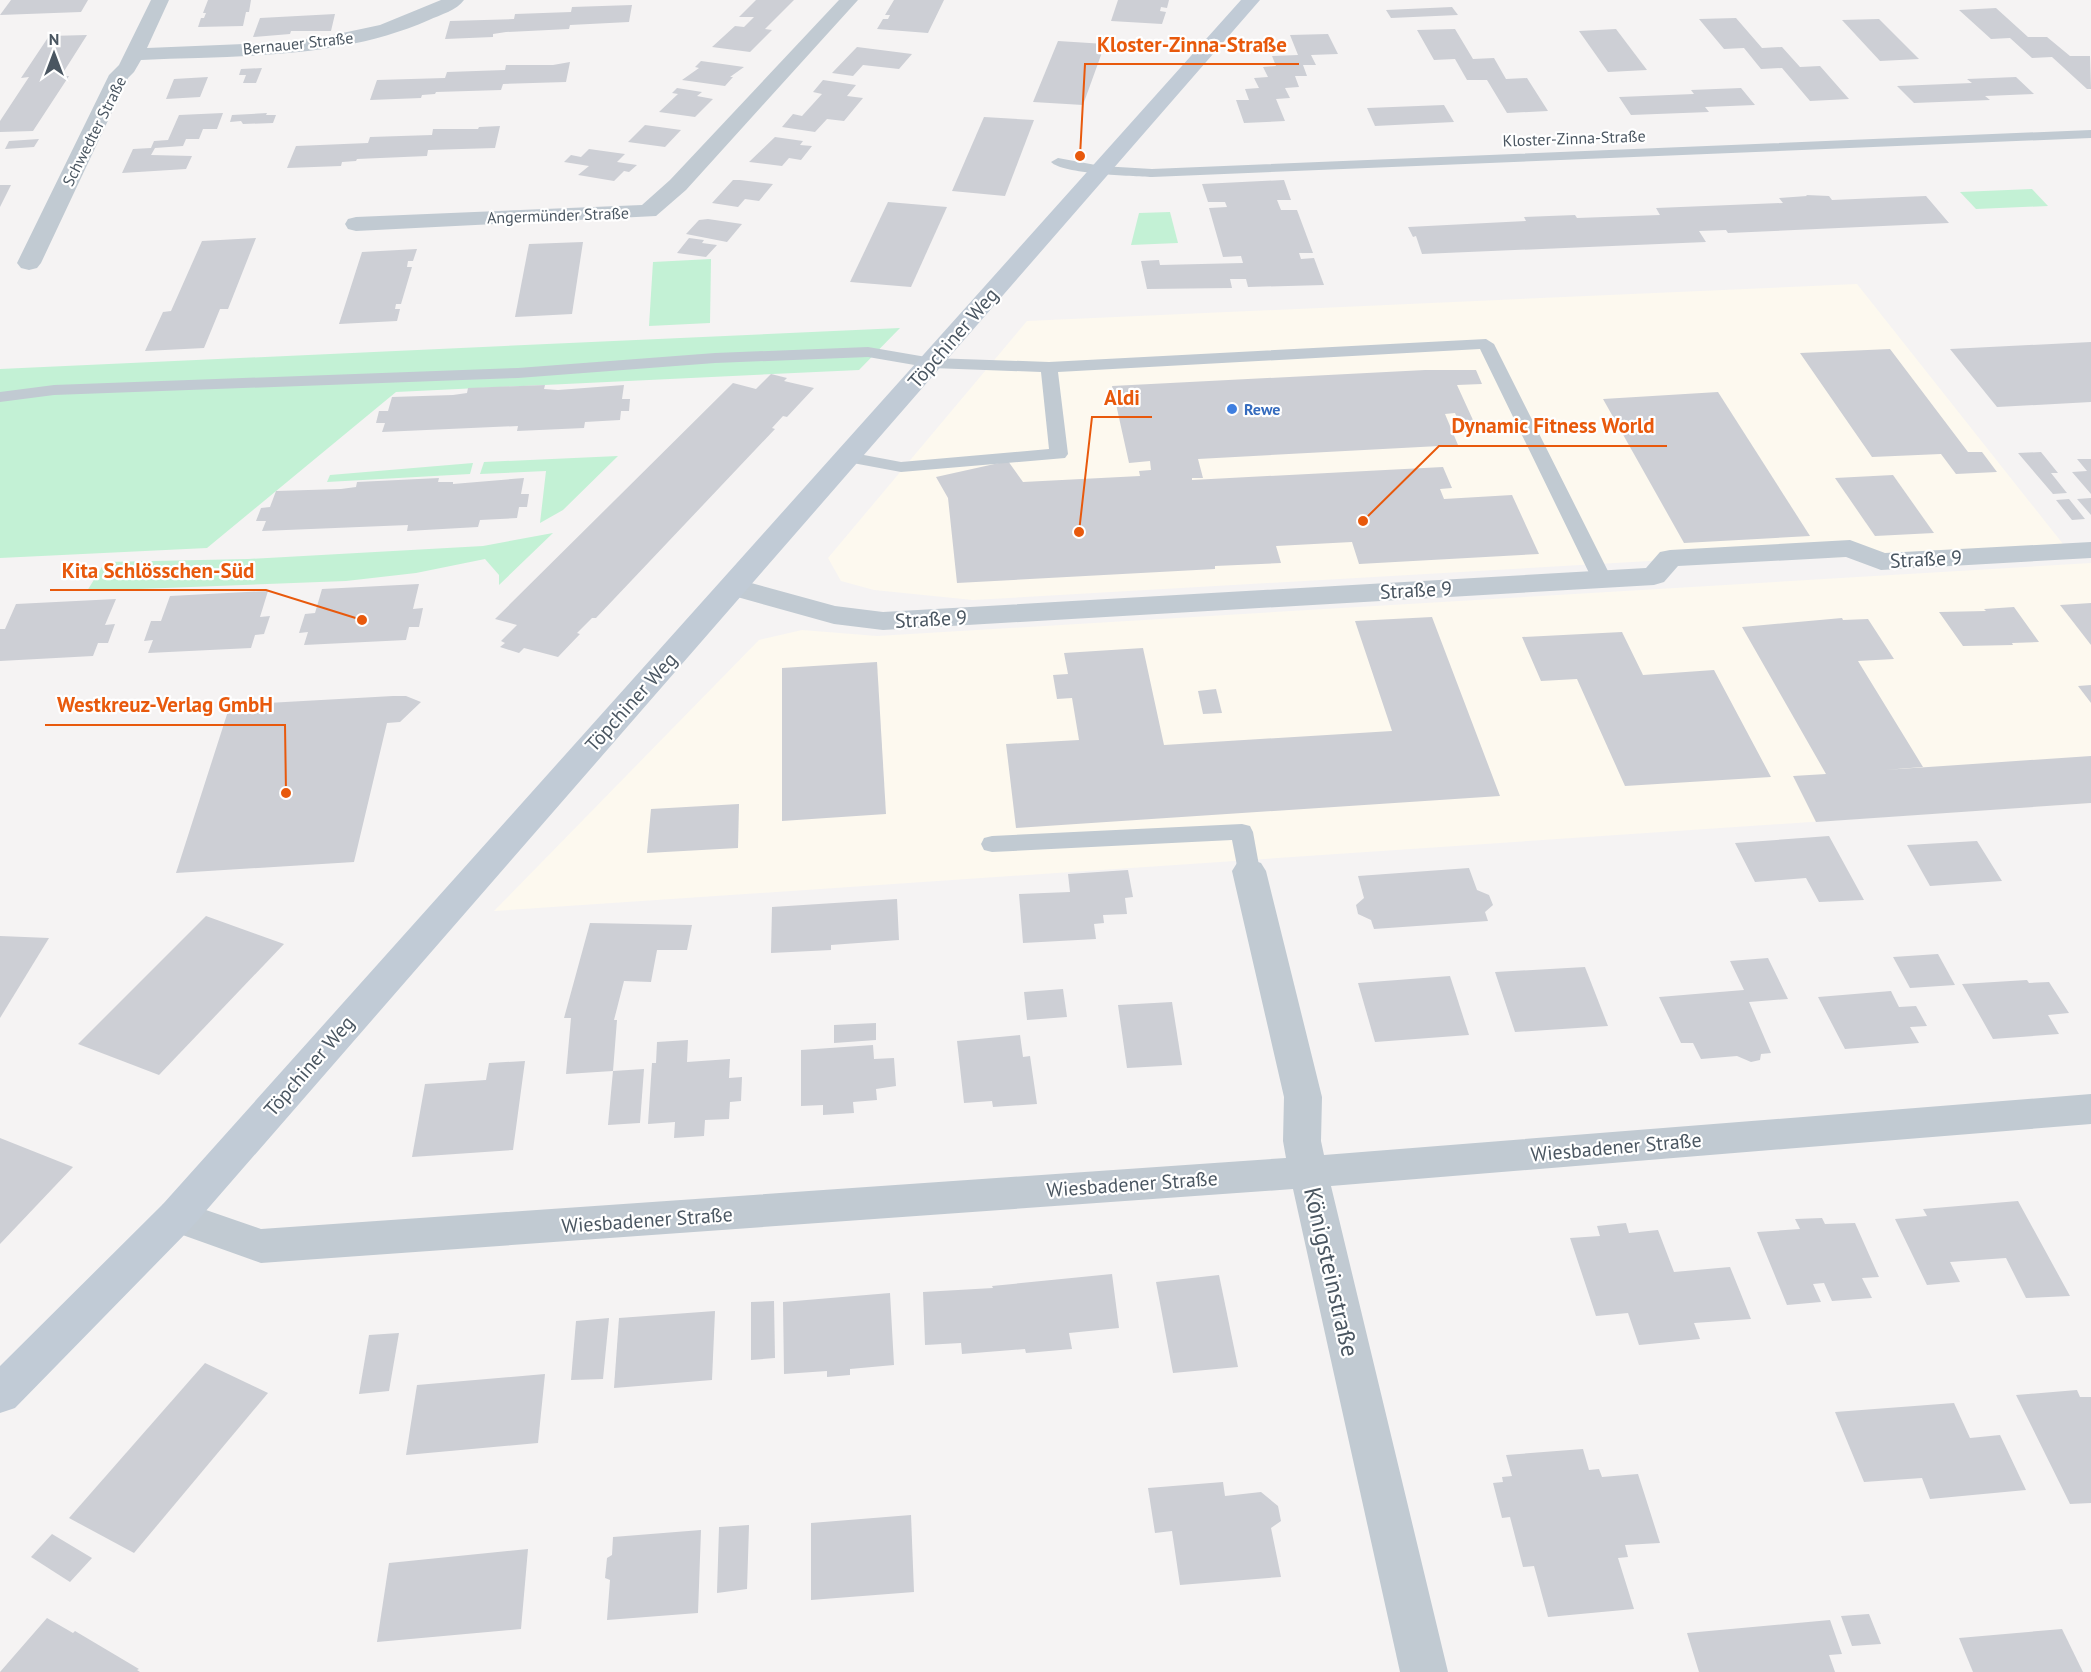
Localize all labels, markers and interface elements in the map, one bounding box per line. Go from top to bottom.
north arrow [24,24,84,84]
callout: Kloster-Zinna-Straße [1085,25,1299,64]
street label: Bernauer Straße [242,27,354,59]
text: N [49,29,59,49]
text: Kloster-Zinna-Straße [1097,31,1287,58]
street label: Schwedter Straße [58,73,130,189]
street label: Kloster-Zinna-Straße [1502,126,1646,150]
street label: Angermünder Straße [487,203,629,227]
street label: Töpchiner Weg [902,282,1004,394]
callout: Aldi [1092,378,1152,417]
text: Aldi [1104,384,1140,411]
place label: Rewe [1244,399,1280,419]
marker: Rewe [1225,402,1239,416]
callout: Dynamic Fitness World [1439,407,1667,446]
text: Dynamic Fitness World [1451,412,1655,439]
street label: Straße 9 [1889,544,1963,574]
callout: Kita Schlösschen-Süd [50,551,266,590]
text: Kita Schlösschen-Süd [62,557,254,584]
street label: Straße 9 [1379,575,1453,605]
street label: Straße 9 [894,604,968,634]
street label: Töpchiner Weg [579,647,683,757]
callout: Westkreuz-Verlag GmbH [45,686,285,725]
text: Westkreuz-Verlag GmbH [57,691,273,718]
street label: Töpchiner Weg [258,1010,360,1122]
street label: Wiesbadener Straße [1529,1127,1703,1167]
street label: Wiesbadener Straße [1046,1165,1218,1203]
street label: Königsteinstraße [1297,1184,1366,1360]
street label: Wiesbadener Straße [561,1201,733,1239]

